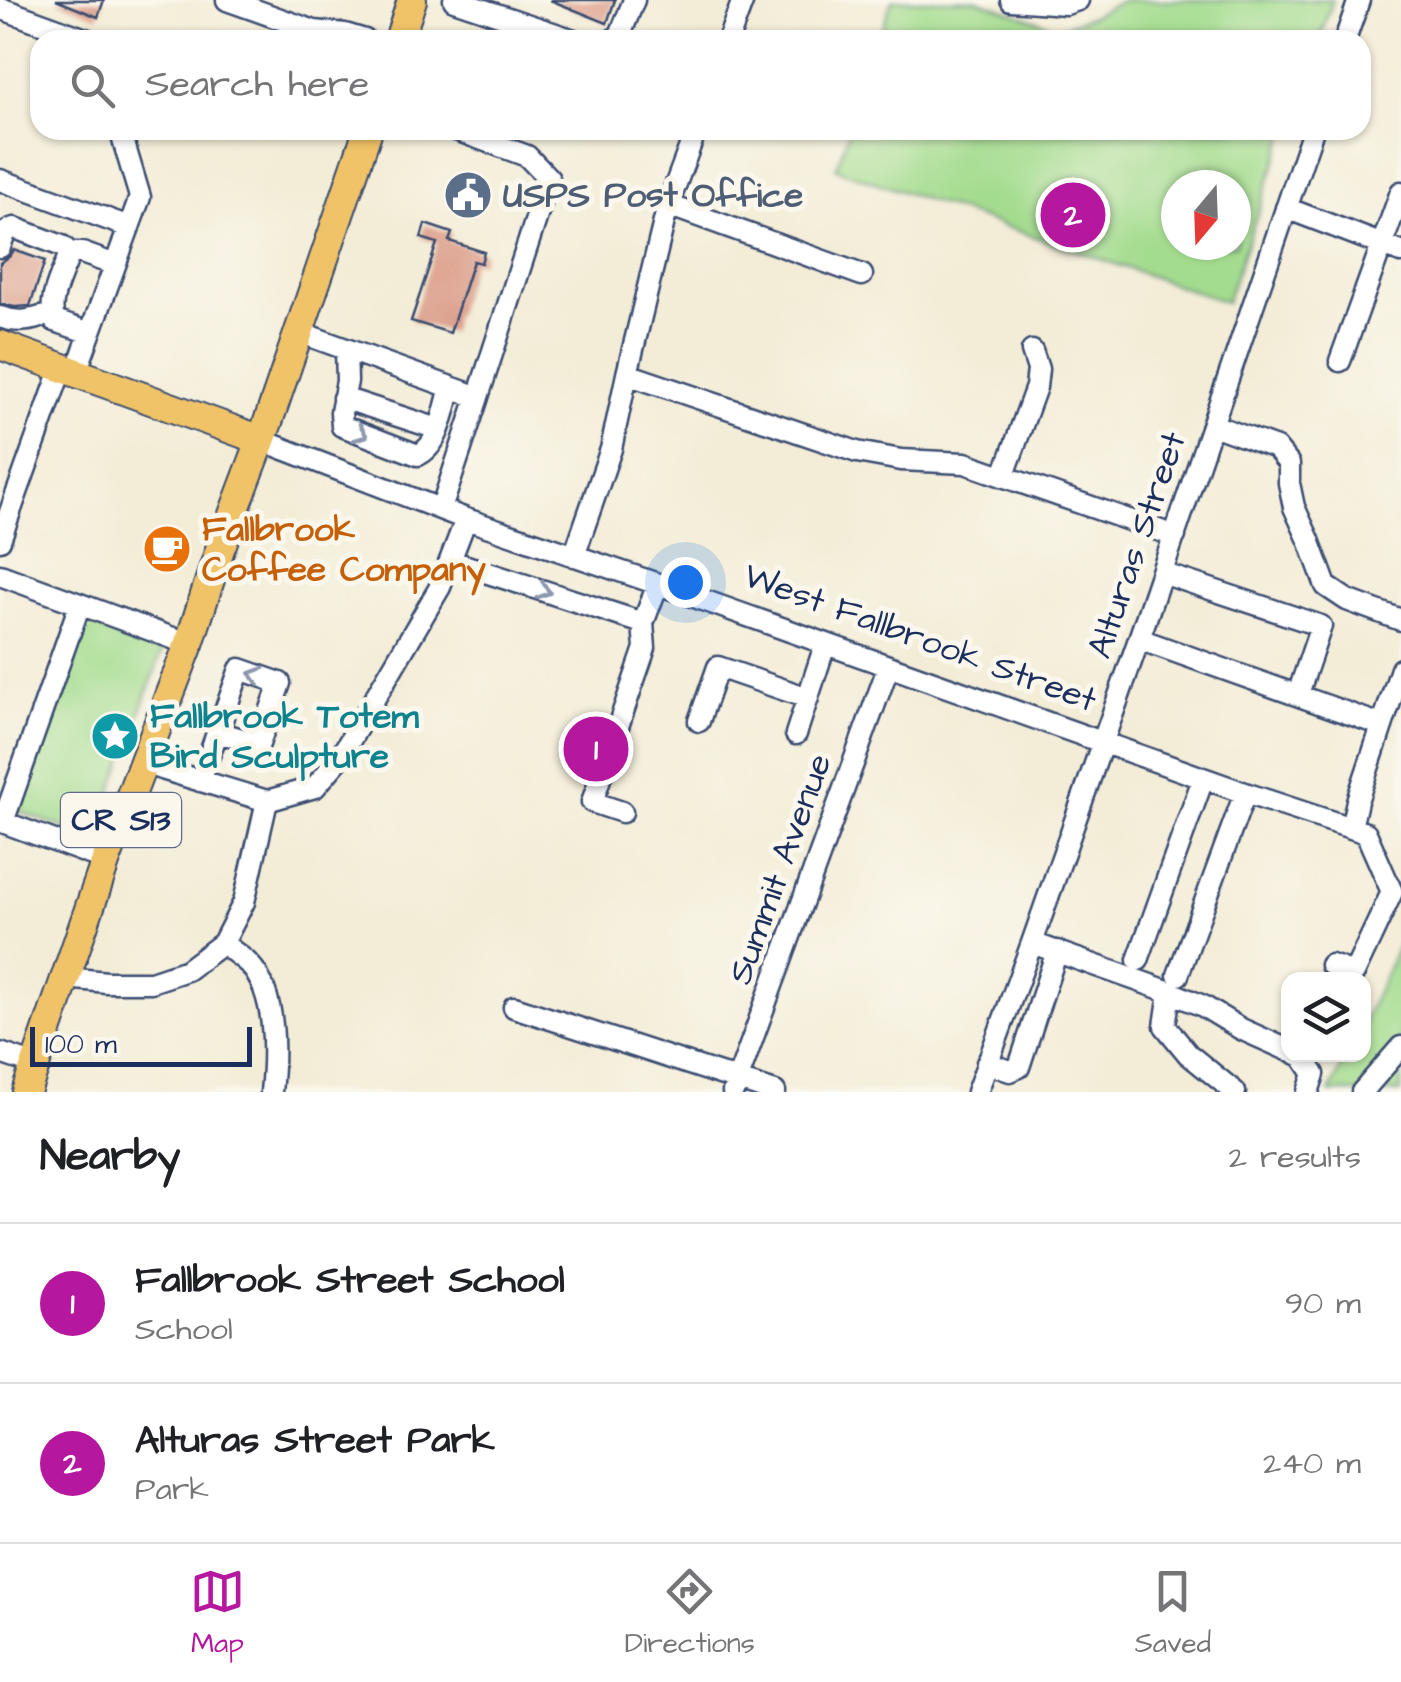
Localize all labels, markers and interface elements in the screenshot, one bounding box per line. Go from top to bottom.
search box [30,30,1371,140]
icon: search [65,58,120,113]
text: Search here [145,59,369,111]
public building icon: USPS Post Office [442,169,494,221]
north arrow [1161,170,1251,260]
place label: USPS Post Office [503,171,803,220]
pin: 2 [1040,178,1106,252]
one-way arrow [351,422,369,442]
street label: Alturas Street [1075,425,1199,665]
place label: Fallbrook Coffee Company [202,505,486,596]
cafe icon: Fallbrook Coffee Company [141,523,193,575]
street label: West Fallbrook Street [737,551,1103,725]
your location [660,557,711,608]
one-way arrow [534,579,551,599]
one-way arrow [249,666,266,687]
place label: Fallbrook Totem Bird Sculpture [150,692,419,782]
place icon: Fallbrook Totem Bird Sculpture [89,710,141,762]
pin: 1 [564,712,628,786]
street label: Summit Avenue [716,747,844,991]
road number: CR S13 [61,793,181,847]
map controls [1281,972,1371,1062]
button: layers [1281,972,1371,1062]
scale bar [30,1022,252,1066]
text: 100 m [45,1025,117,1064]
text: Nearby [40,1128,180,1186]
text: 2 results [1229,1135,1361,1180]
text: Fallbrook Street School [135,1255,565,1307]
text: 1 [70,1281,75,1326]
text: 90 m [1285,1281,1361,1326]
text: School [135,1307,233,1352]
text: Alturas Street Park [135,1415,495,1467]
text: 2 [63,1441,82,1486]
text: 240 m [1263,1441,1361,1486]
text: Park [135,1467,209,1512]
tab: Map [190,1564,245,1663]
tab: Directions [625,1564,755,1663]
tab: Saved [1135,1564,1211,1663]

